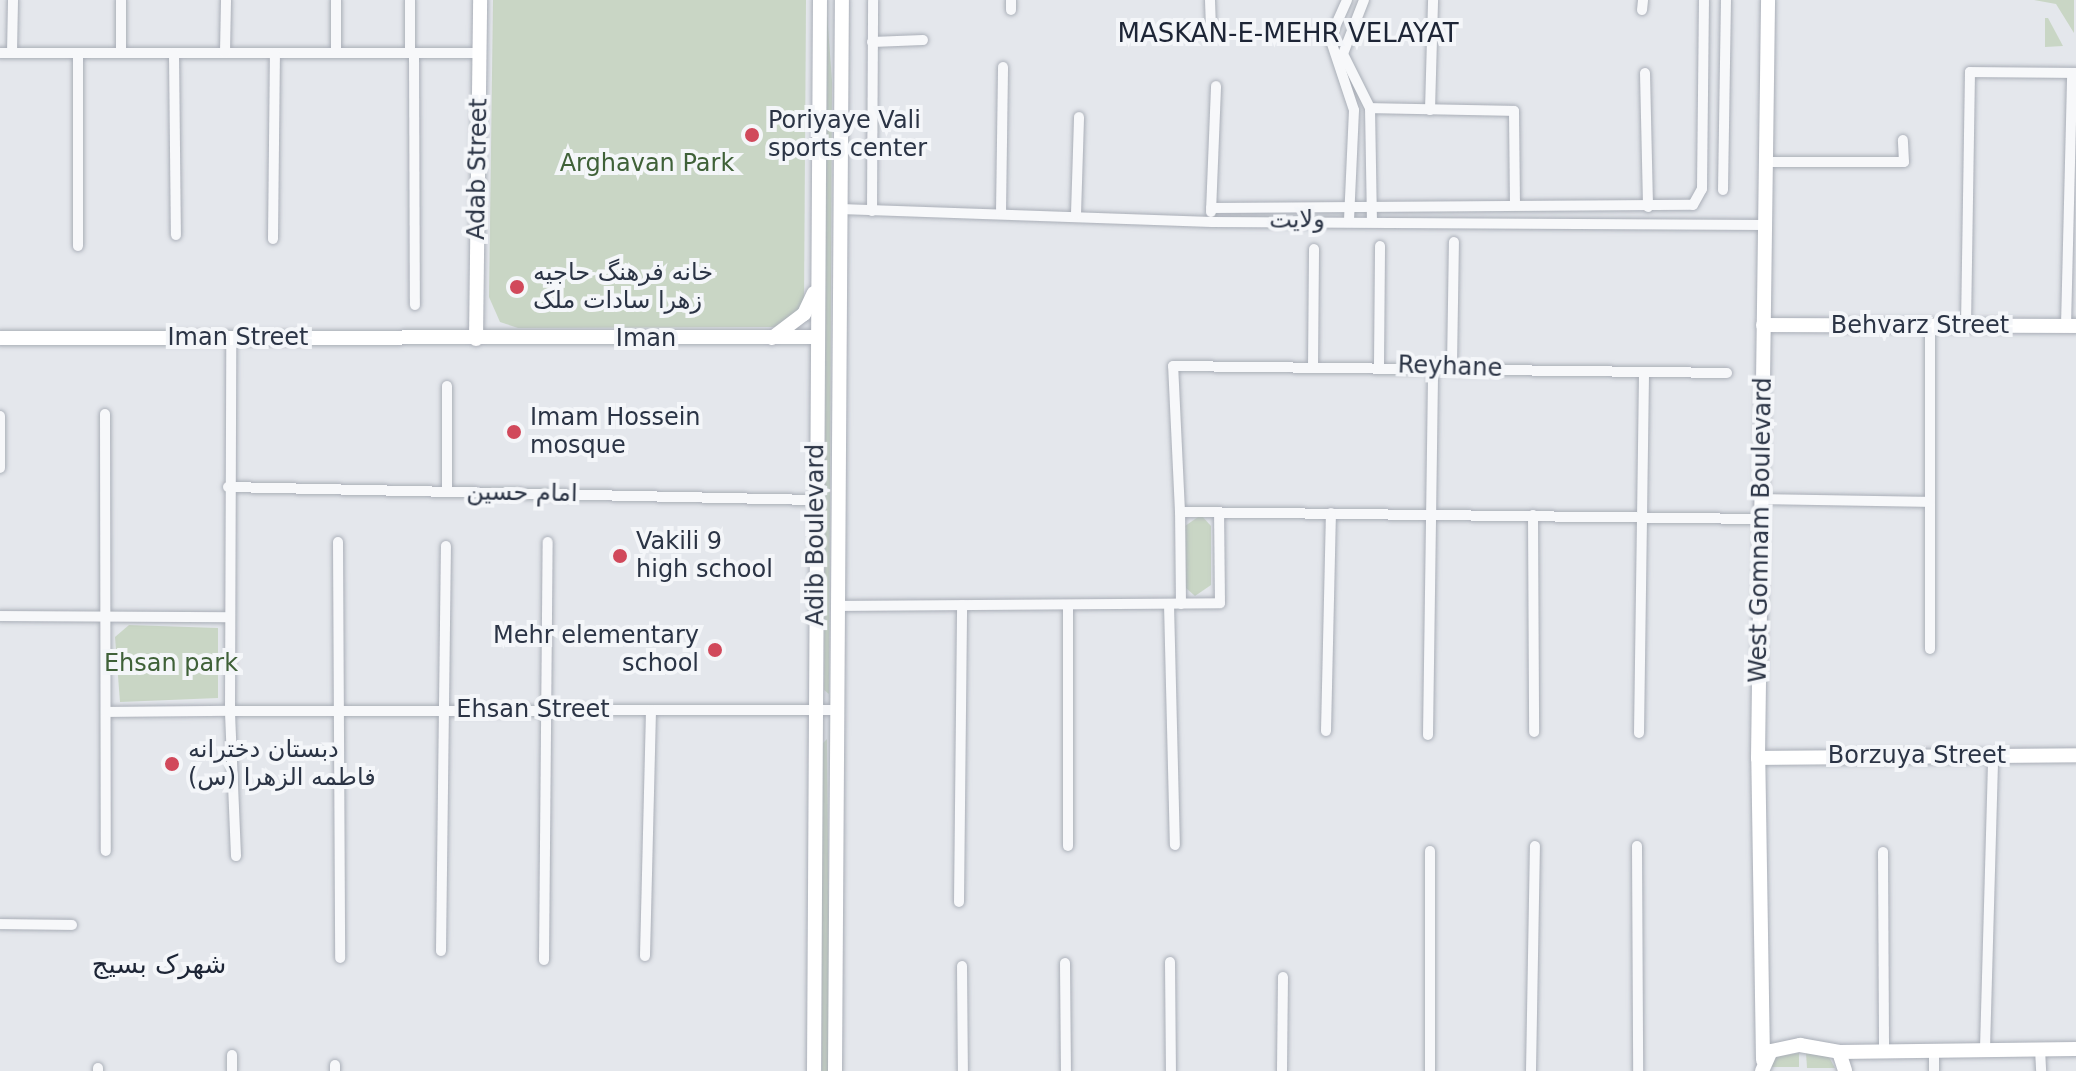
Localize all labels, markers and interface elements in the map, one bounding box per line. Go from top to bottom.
district label: MASKAN-E-MEHR VELAYAT [1096,18,1480,50]
street label: Adab Street [462,98,494,240]
place label: Poriyaye Vali sports center [768,107,927,163]
marker: Poriyaye Vali sports center [743,126,761,144]
park label: Arghavan Park [560,150,734,178]
street label: ولایت [1269,205,1325,235]
place label: خانه فرهنگ حاجیه زهرا سادات ملک [533,259,713,315]
marker: خانه فرهنگ حاجیه زهرا سادات ملک [508,278,526,296]
street label: Behvarz Street [1831,312,2009,340]
street label: Iman Street [168,324,308,352]
street label: Iman [616,325,676,353]
street label: Reyhane [1397,351,1503,383]
street label: West Gomnam Boulevard [1744,377,1778,683]
place label: Imam Hossein mosque [530,404,701,460]
marker: Imam Hossein mosque [505,423,523,441]
street label: Adib Boulevard [802,444,830,626]
street label: امام حسین [466,478,578,508]
place label: Vakili 9 high school [636,528,773,584]
marker: Vakili 9 high school [611,547,629,565]
place label: Mehr elementary school [493,622,699,678]
marker: Mehr elementary school [706,641,724,659]
park label: Ehsan park [104,650,238,678]
street label: Ehsan Street [456,696,610,724]
place label: دبستان دخترانه فاطمه الزهرا (س) [188,736,376,792]
street label: Borzuya Street [1828,742,2006,770]
marker: دبستان دخترانه فاطمه الزهرا (س) [163,755,181,773]
district label: شهرک بسیج [92,949,226,981]

